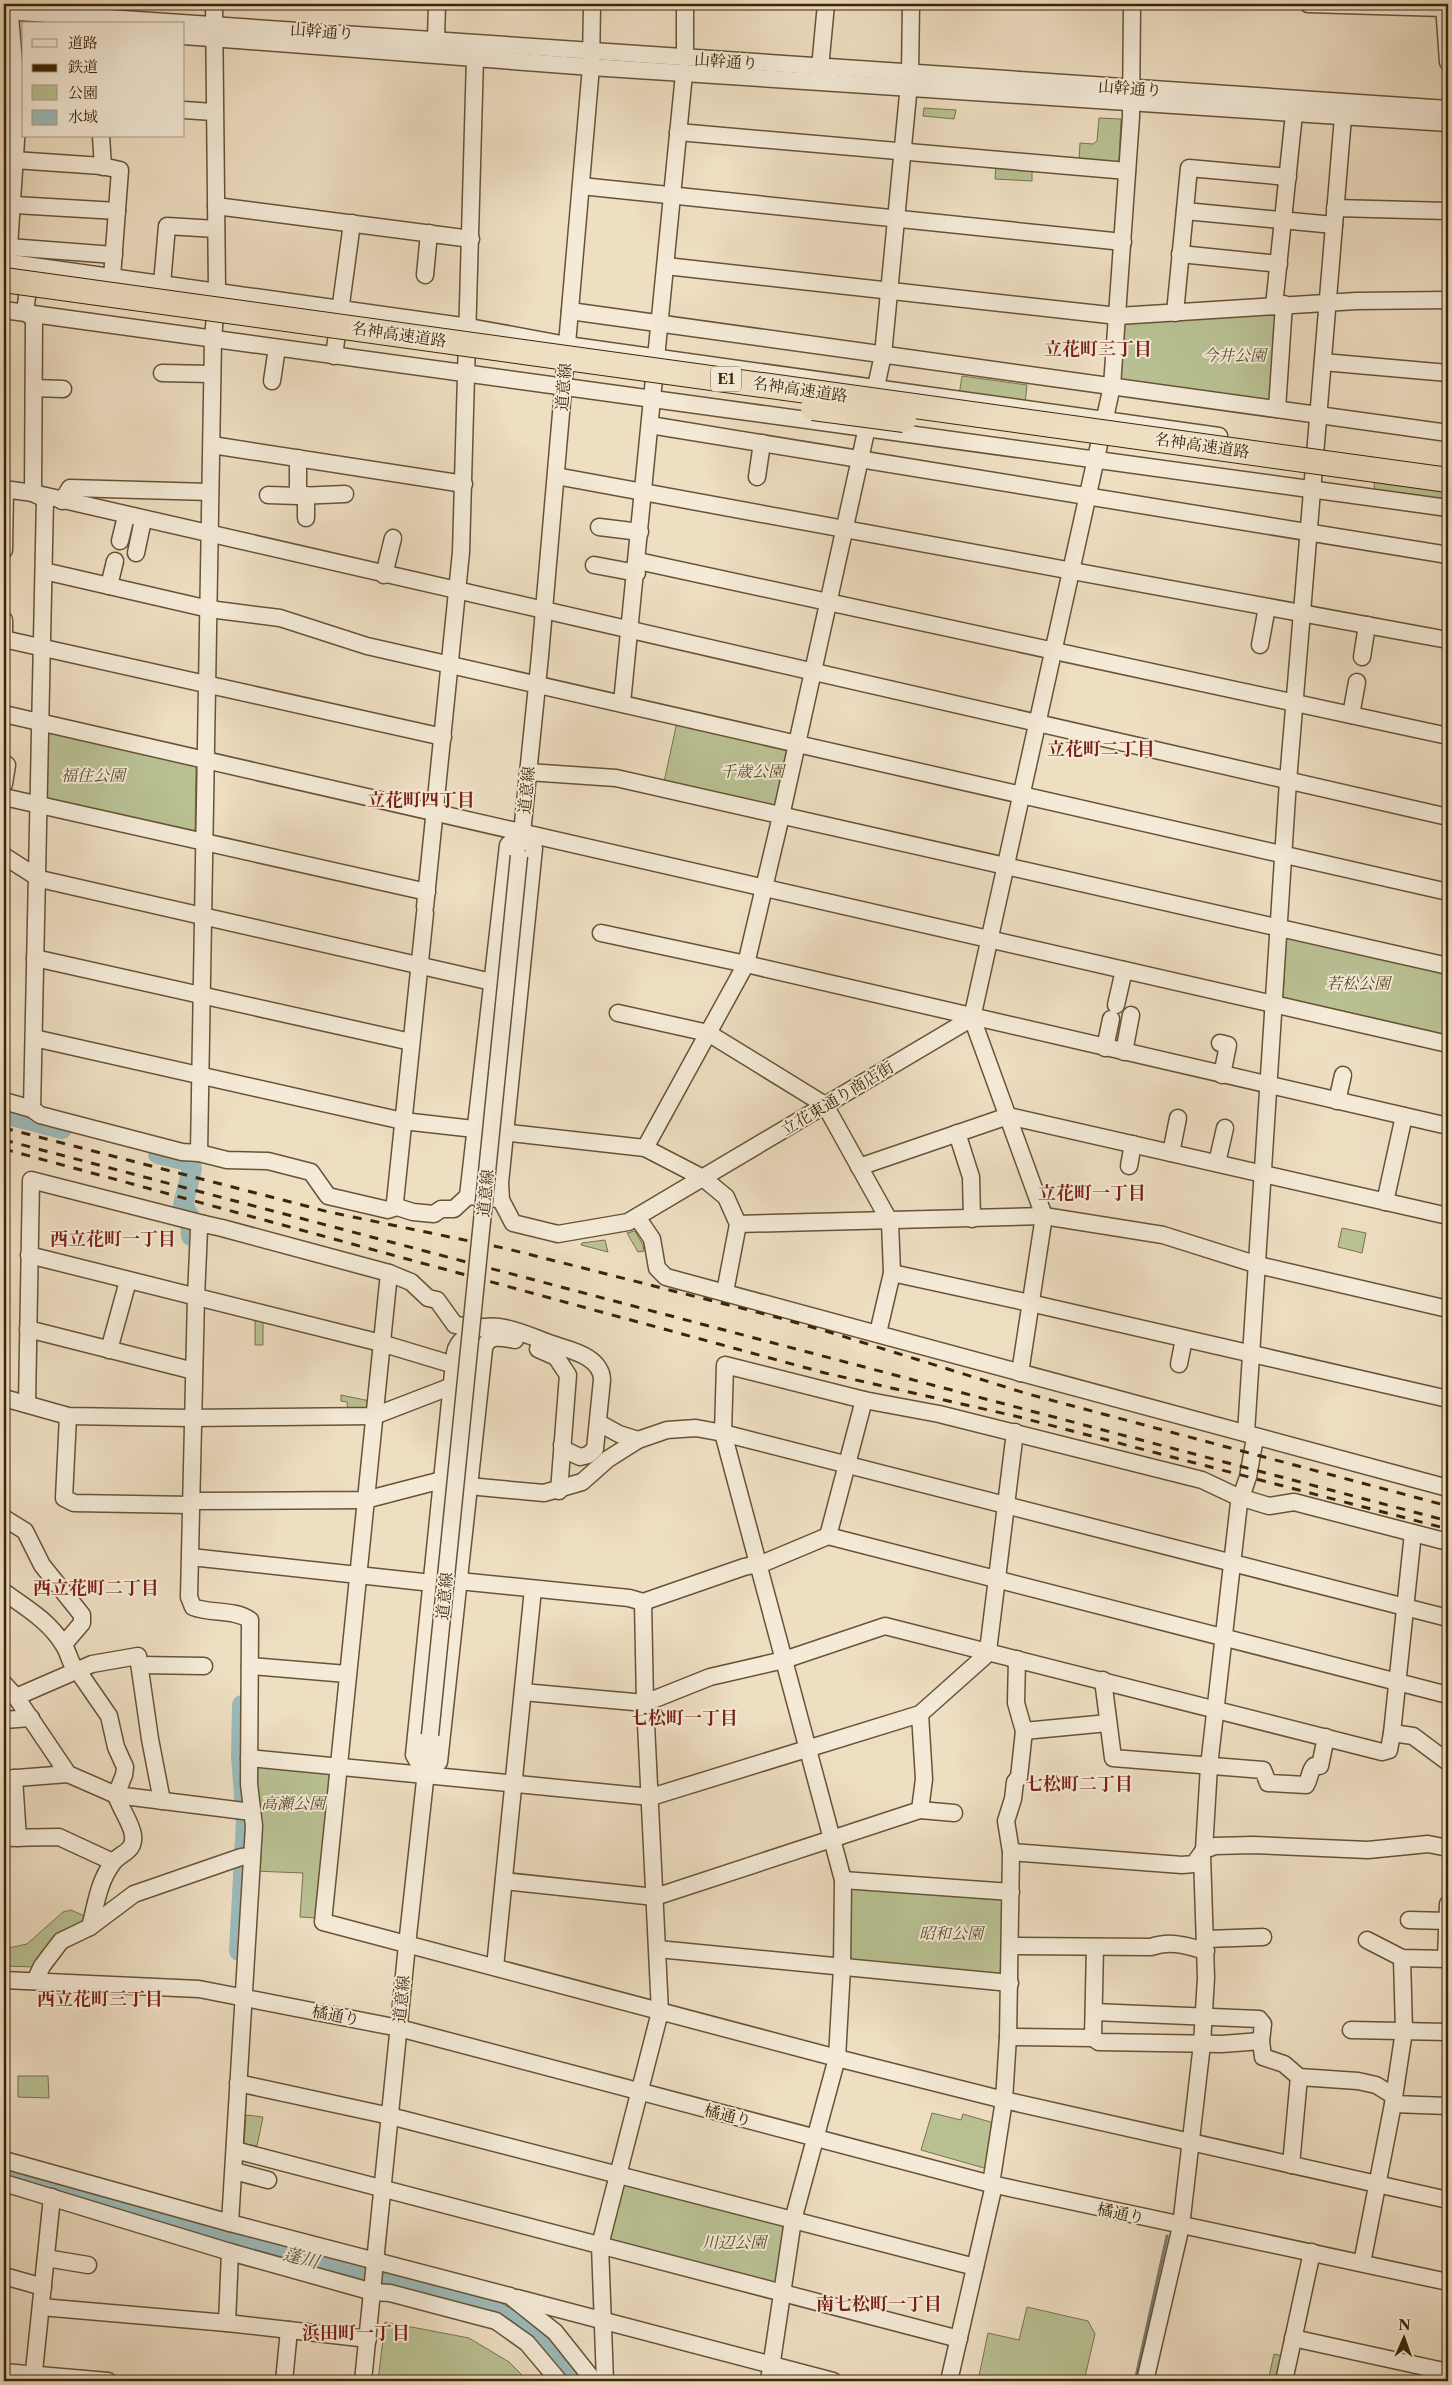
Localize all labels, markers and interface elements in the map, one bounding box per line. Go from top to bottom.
street label: 山幹通り [289,19,355,43]
legend [22,22,185,138]
text: 道路 [68,33,98,52]
street label: 山幹通り [693,49,759,73]
text: 鉄道 [68,57,98,76]
street label: 山幹通り [1097,76,1163,100]
text: 公園 [68,83,98,102]
text: 水域 [68,107,98,126]
street label: 名神高速道路 [350,317,448,351]
district label: 立花町三丁目 [1044,338,1152,360]
park label: 今井公園 [1202,345,1269,365]
street label: 道意線 [551,362,575,412]
road number: E1 [711,366,741,392]
street label: 名神高速道路 [751,372,849,406]
street label: 名神高速道路 [1153,428,1251,462]
district label: 立花町二丁目 [1047,738,1155,760]
park label: 千歳公園 [720,761,787,781]
park label: 福住公園 [61,765,128,785]
street label: 道意線 [514,765,538,815]
district label: 立花町四丁目 [367,789,475,811]
park label: 若松公園 [1326,973,1393,993]
street label: 立花東通り商店街 [777,1056,897,1140]
street label: 道意線 [473,1168,497,1218]
district label: 立花町一丁目 [1038,1182,1146,1204]
district label: 西立花町一丁目 [50,1228,176,1250]
street label: 道意線 [432,1571,456,1621]
district label: 西立花町二丁目 [33,1577,159,1599]
district label: 七松町一丁目 [630,1707,738,1729]
district label: 七松町二丁目 [1025,1773,1133,1795]
park label: 高瀬公園 [261,1793,328,1813]
park label: 昭和公園 [919,1923,986,1943]
street label: 道意線 [389,1974,413,2024]
district label: 西立花町三丁目 [37,1988,163,2010]
street label: 橘通り [311,2001,361,2029]
street label: 橘通り [702,2099,754,2131]
street label: 橘通り [1095,2198,1147,2228]
park label: 川辺公園 [702,2232,769,2252]
water label: 蓬川 [281,2243,323,2274]
district label: 南七松町一丁目 [816,2293,942,2315]
north arrow [1380,2312,1430,2362]
text: N [1398,2316,1411,2334]
district label: 浜田町一丁目 [302,2322,410,2344]

